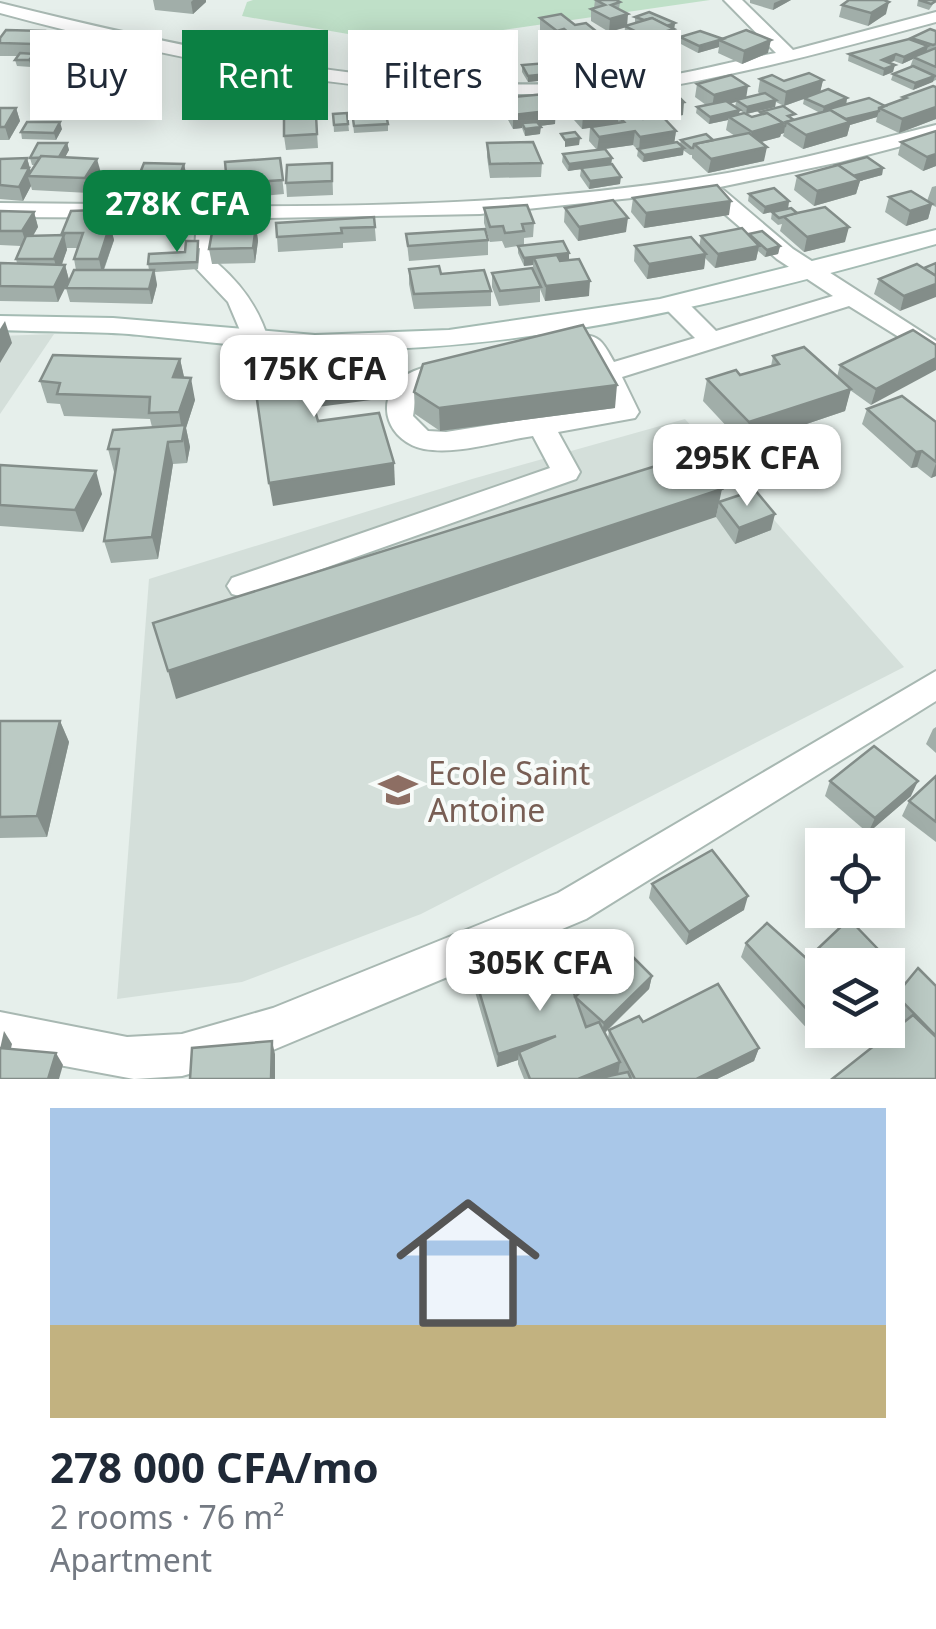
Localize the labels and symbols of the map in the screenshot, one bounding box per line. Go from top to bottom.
pin: 278K CFA [74,170,280,255]
pin: 175K CFA [211,335,417,420]
pin: 295K CFA [644,424,850,509]
place label: Ecole Saint Antoine [428,751,590,831]
school or university icon: Ecole Saint Antoine [377,769,419,811]
pin: 305K CFA [437,929,643,1014]

